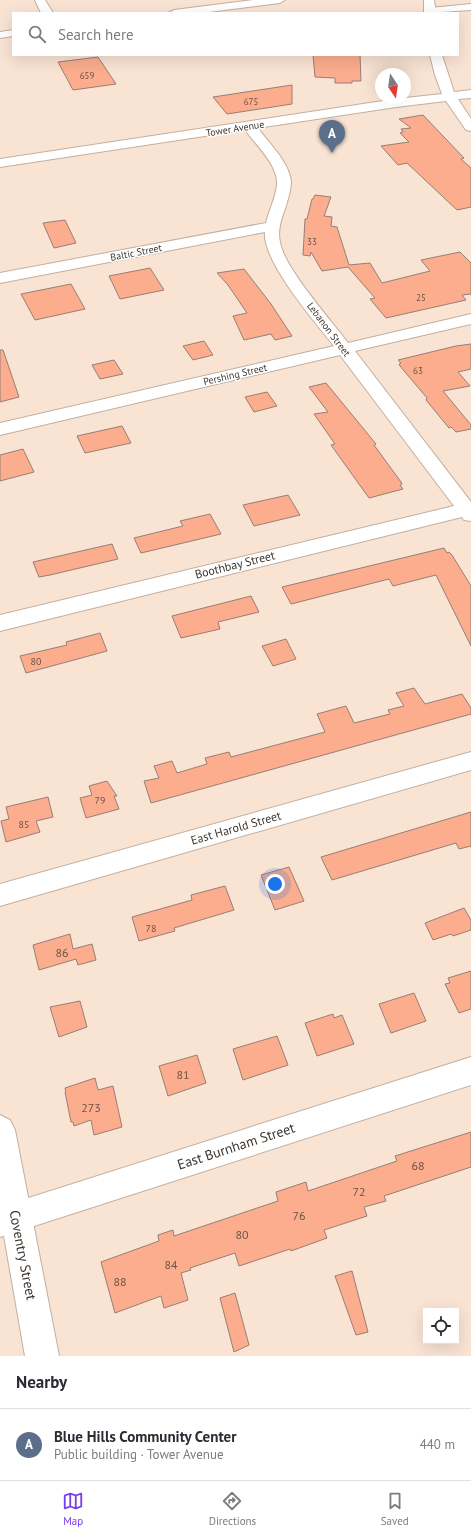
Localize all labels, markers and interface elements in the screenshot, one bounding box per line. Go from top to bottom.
search box [12,12,459,56]
icon: search [26,23,48,45]
text: Search here [58,25,134,44]
north arrow [375,68,411,104]
house number: 659 [80,70,94,81]
house number: 675 [244,96,258,107]
street label: Tower Avenue [205,117,265,140]
pin: A [319,120,345,153]
house number: 33 [307,236,317,247]
street label: Baltic Street [109,241,164,264]
house number: 25 [416,292,426,303]
street label: Lebanon Street [304,300,354,359]
street label: Pershing Street [202,361,269,388]
house number: 63 [413,365,423,376]
street label: Boothbay Street [193,547,276,582]
house number: 80 [31,655,42,668]
house number: 79 [95,794,105,807]
street label: East Harold Street [189,807,283,848]
house number: 85 [19,818,29,831]
your location [265,874,285,894]
house number: 78 [146,922,156,935]
house number: 86 [55,945,69,960]
house number: 81 [176,1067,190,1082]
house number: 273 [81,1100,101,1115]
street label: East Burnham Street [175,1118,297,1173]
house number: 68 [411,1158,425,1173]
house number: 72 [352,1184,366,1199]
house number: 76 [292,1208,306,1223]
street label: Coventry Street [5,1209,41,1302]
house number: 80 [235,1227,249,1242]
house number: 84 [164,1257,178,1272]
house number: 88 [113,1274,127,1289]
map controls [423,1308,459,1344]
button: locate [423,1308,459,1344]
text: Nearby [16,1371,67,1393]
text: Blue Hills Community Center [54,1427,236,1446]
text: A [25,1436,33,1453]
text: 440 m [420,1436,455,1453]
text: Public building · Tower Avenue [54,1446,224,1463]
tab: Map [62,1490,84,1528]
tab: Directions [209,1490,256,1528]
tab: Saved [381,1490,409,1528]

